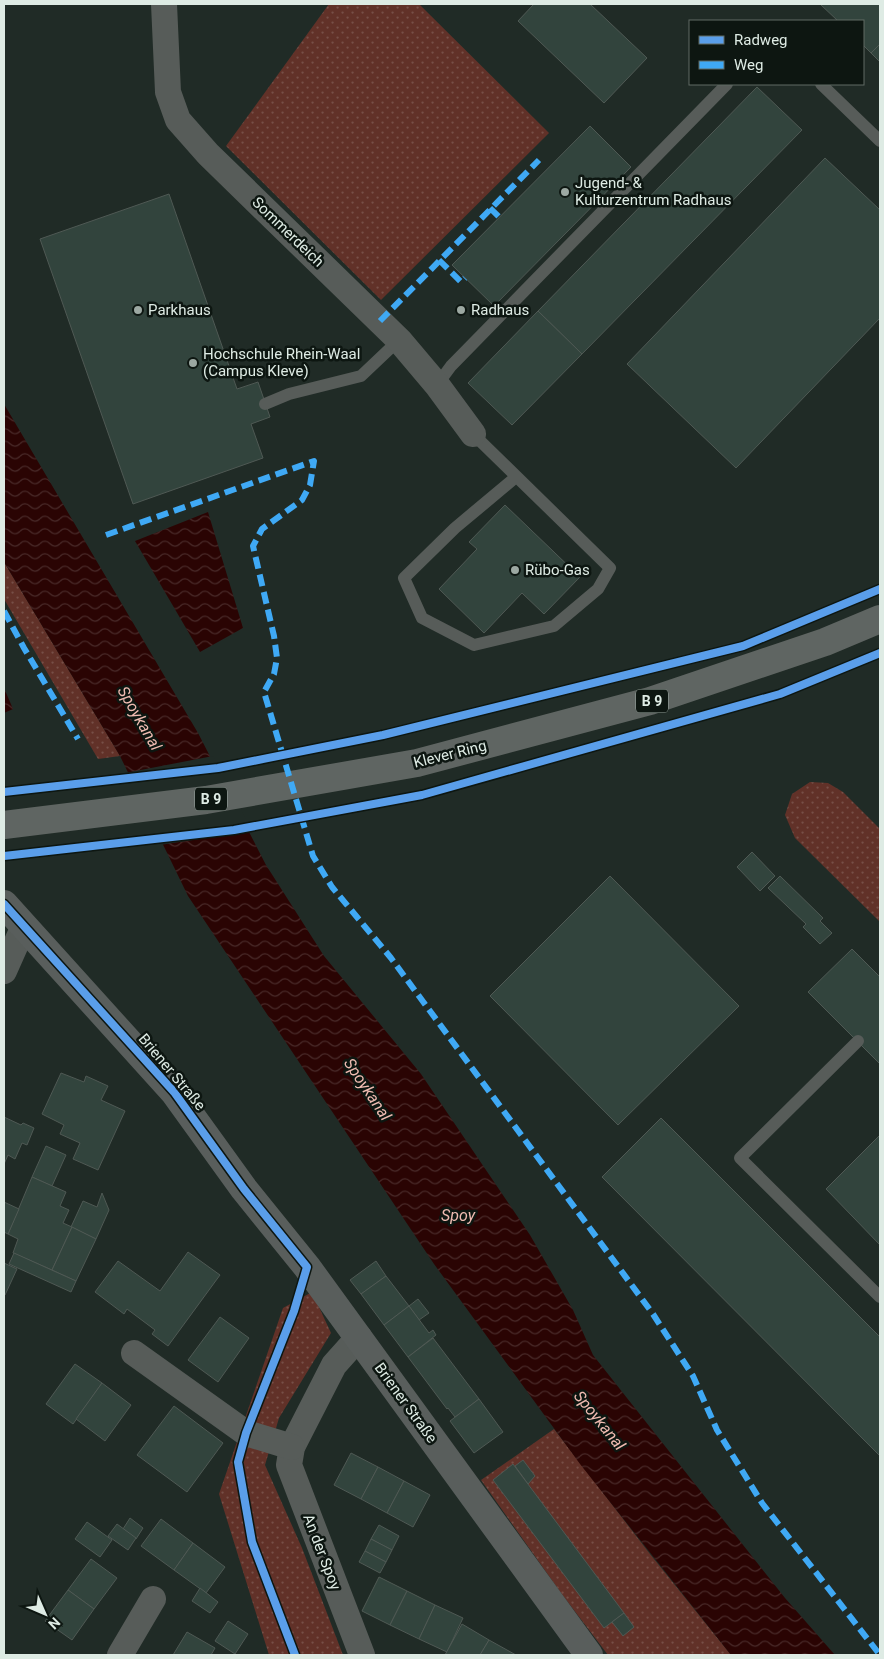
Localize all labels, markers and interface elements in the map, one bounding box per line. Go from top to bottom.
legend [689,20,864,85]
text: Radweg [734,31,788,49]
text: Weg [734,56,763,74]
place label: Jugend- & Kulturzentrum Radhaus [575,174,731,209]
marker: Jugend- & Kulturzentrum Radhaus [559,186,571,198]
street label: Sommerdeich [248,193,328,271]
place label: Parkhaus [148,301,211,319]
place label: Radhaus [471,301,529,319]
marker: Parkhaus [132,304,144,316]
marker: Radhaus [455,304,467,316]
place label: Hochschule Rhein-Waal (Campus Kleve) [203,345,360,380]
marker: Hochschule Rhein-Waal (Campus Kleve) [187,357,199,369]
place label: Rübo-Gas [525,561,590,579]
marker: Rübo-Gas [509,564,521,576]
water label: Spoykanal [114,683,166,754]
road number: B 9 [636,689,668,712]
street label: Klever Ring [412,736,488,772]
road number: B 9 [195,788,227,811]
street label: Briener Straße [135,1030,209,1114]
water label: Spoykanal [340,1054,395,1124]
water label: Spoy [441,1206,476,1225]
street label: Briener Straße [371,1359,441,1447]
water label: Spoykanal [570,1387,630,1454]
street label: An der Spoy [299,1511,345,1593]
north arrow [20,1589,70,1639]
text: N [45,1614,63,1632]

